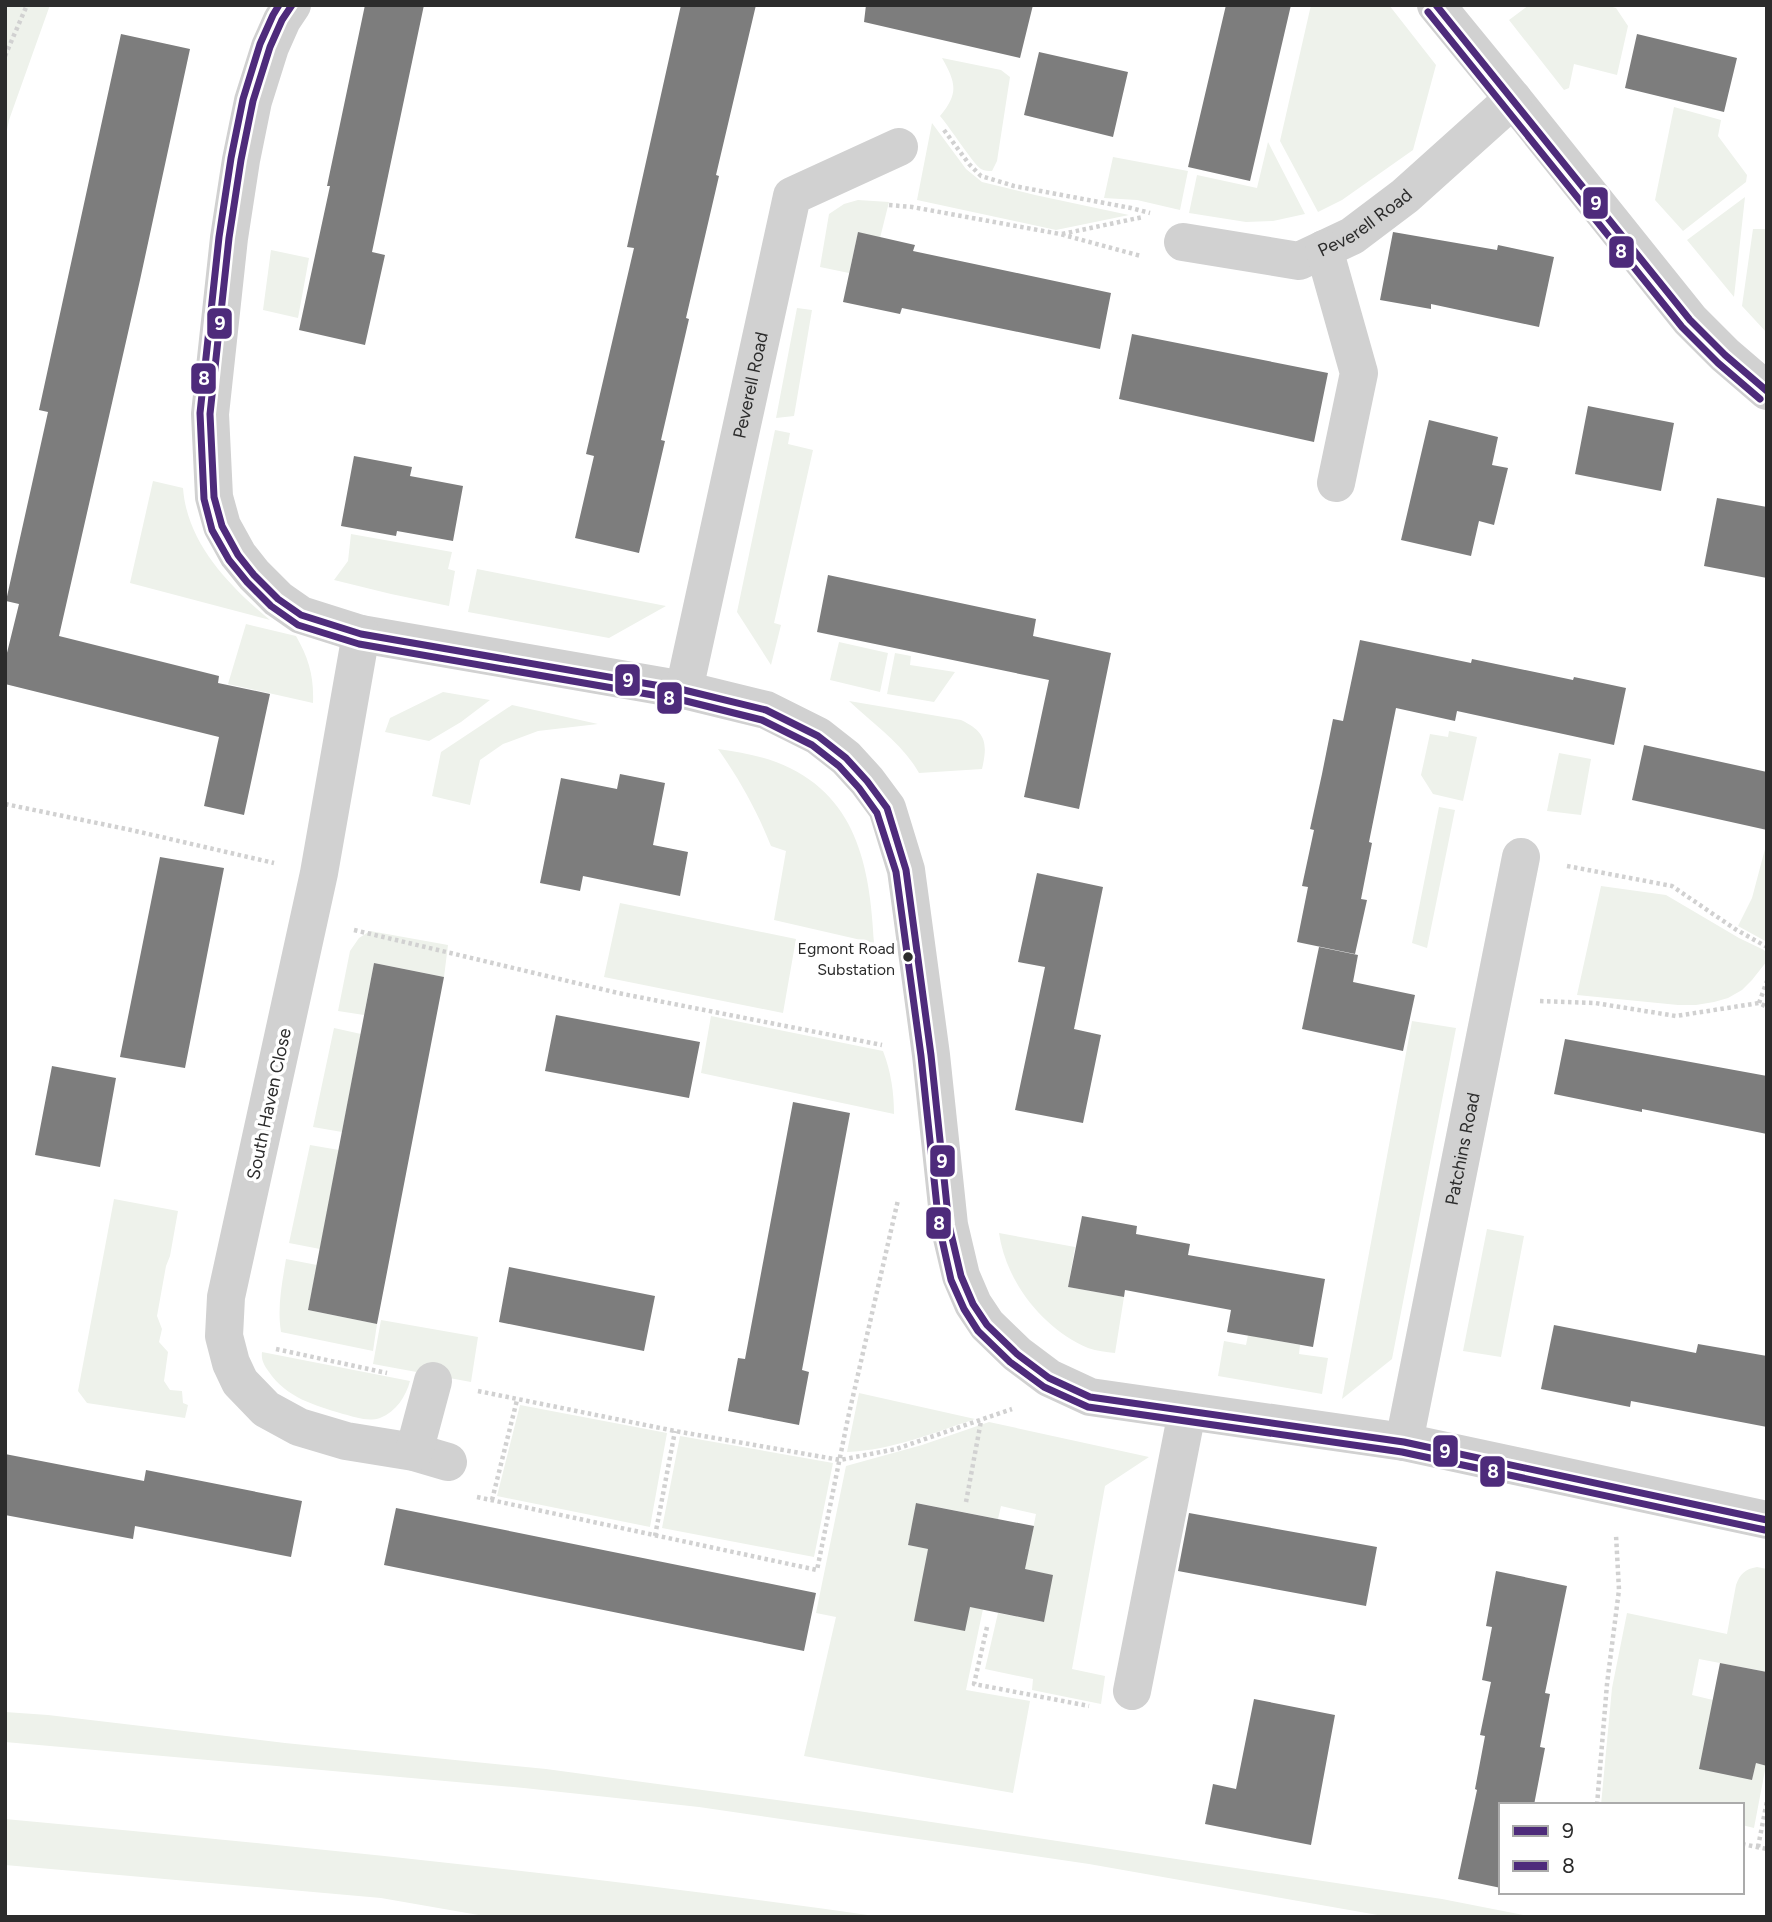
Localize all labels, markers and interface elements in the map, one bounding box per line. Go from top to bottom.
street label: Peverell Road [1314,184,1417,262]
line badge: 9 [1582,186,1609,220]
text: 9 [1590,192,1602,215]
line badge: 8 [1608,235,1635,269]
text: 8 [1615,240,1627,263]
line badge: 9 [206,307,233,340]
text: 9 [214,312,226,335]
street label: Peverell Road [728,330,773,441]
line badge: 8 [190,362,217,395]
text: 8 [198,367,210,390]
line badge: 9 [614,663,641,697]
text: 9 [622,669,634,692]
line badge: 8 [656,681,683,715]
text: 8 [663,687,675,710]
place label: Egmont Road Substation [797,939,895,979]
marker: Egmont Road Substation [901,950,915,964]
street label: South Haven Close [242,1026,296,1182]
street label: Patchins Road [1441,1090,1485,1207]
line badge: 9 [929,1144,956,1178]
text: 9 [936,1150,948,1173]
line badge: 8 [925,1206,952,1240]
text: 8 [933,1212,945,1235]
line badge: 9 [1432,1434,1459,1468]
text: 9 [1439,1440,1451,1463]
line badge: 8 [1479,1455,1506,1488]
text: 8 [1487,1460,1499,1483]
legend [1499,1803,1744,1894]
text: 9 [1562,1818,1574,1843]
text: 8 [1562,1853,1575,1878]

